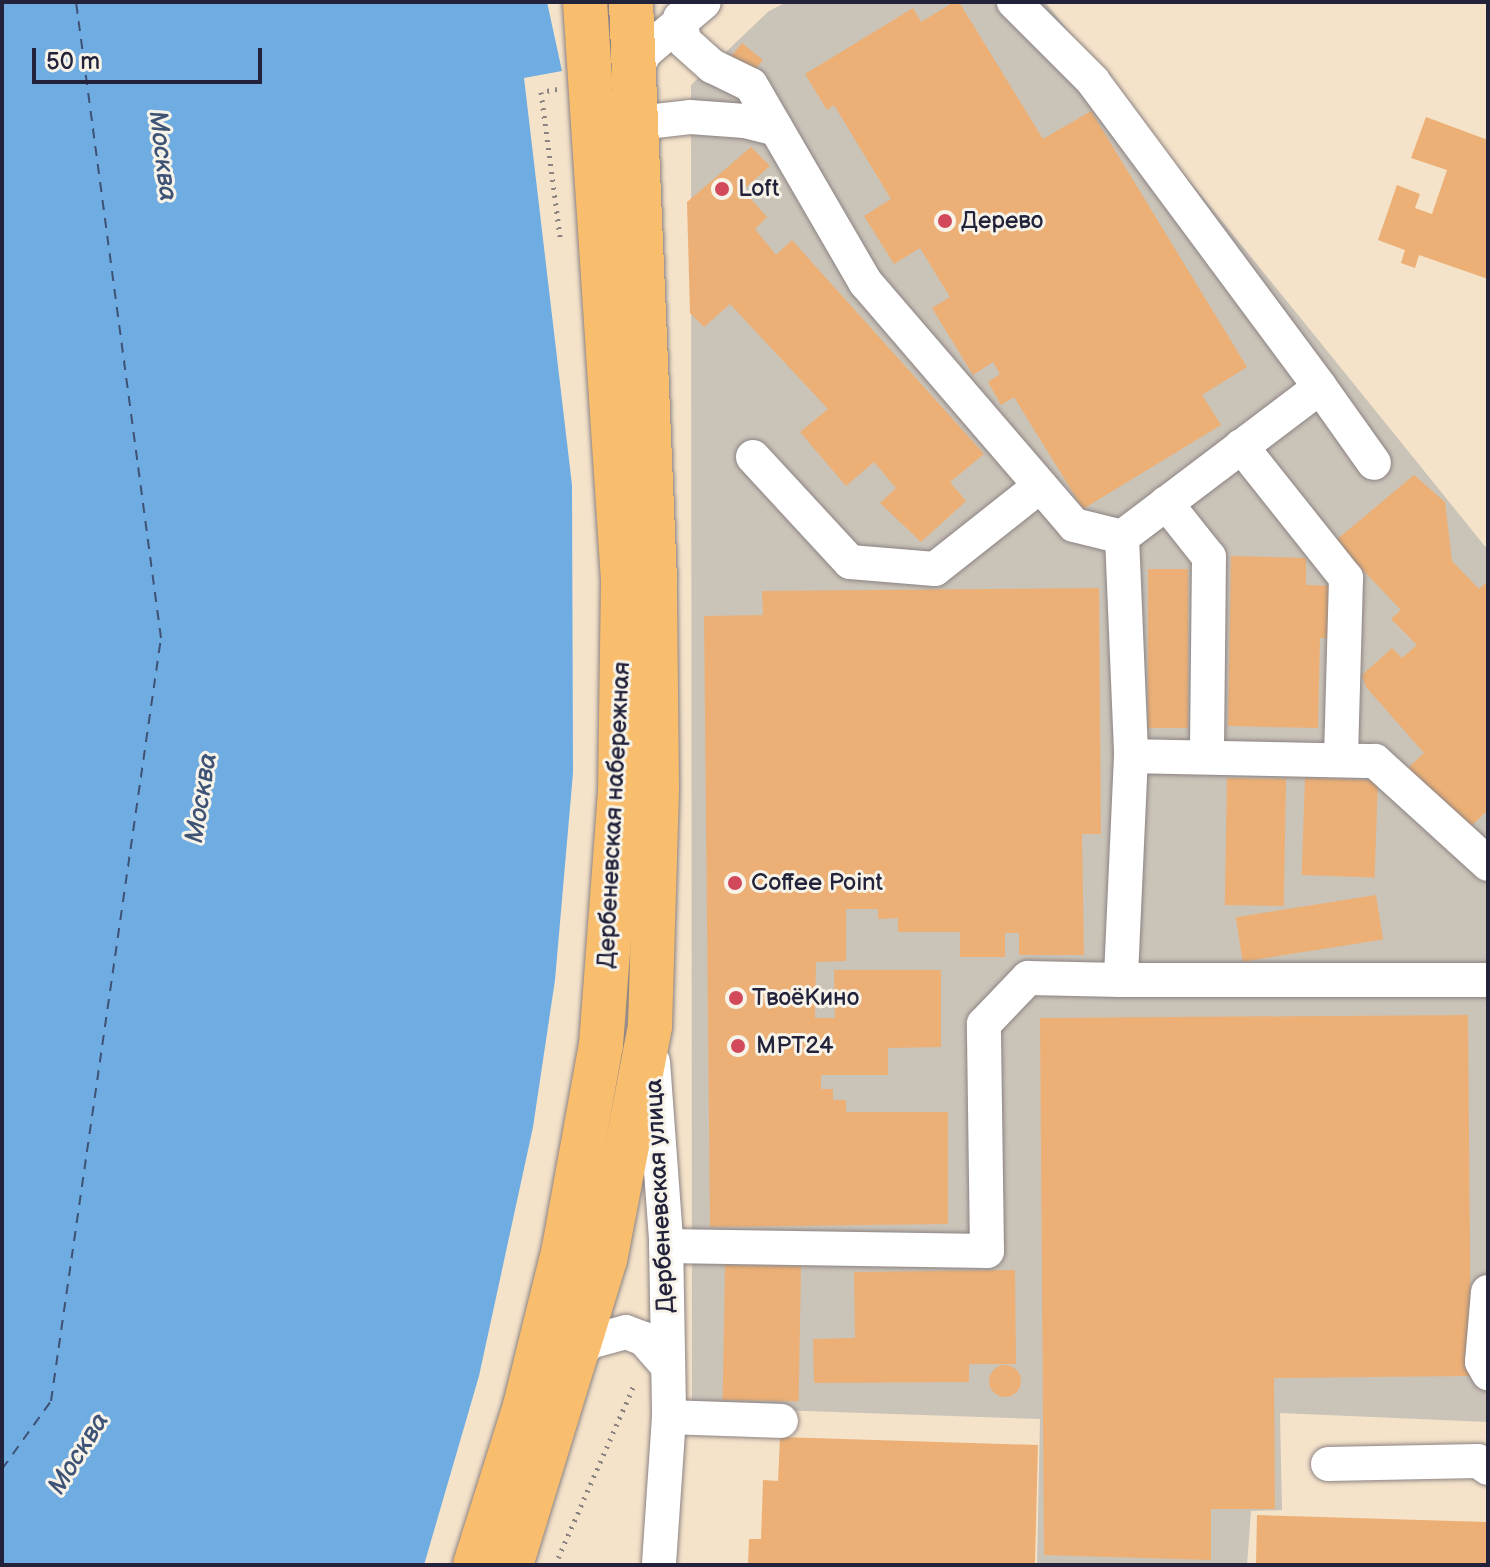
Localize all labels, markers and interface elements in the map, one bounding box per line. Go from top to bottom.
scale bar [36,32,266,82]
text: 50 m [46,47,100,76]
water label: Москва [141,109,183,203]
place label: Loft [738,175,779,203]
marker: Loft [713,180,731,198]
place label: Дерево [961,207,1043,235]
marker: Дерево [936,212,954,230]
street label: Дербеневская набережная [592,661,636,969]
water label: Москва [179,751,225,845]
place label: Coffee Point [751,869,883,897]
marker: Coffee Point [726,874,744,892]
place label: ТвоёКино [752,984,859,1012]
marker: ТвоёКино [727,989,745,1007]
place label: МРТ24 [756,1032,834,1060]
marker: МРТ24 [727,1035,749,1057]
street label: Дербеневская улица [639,1078,681,1314]
water label: Москва [42,1407,116,1501]

